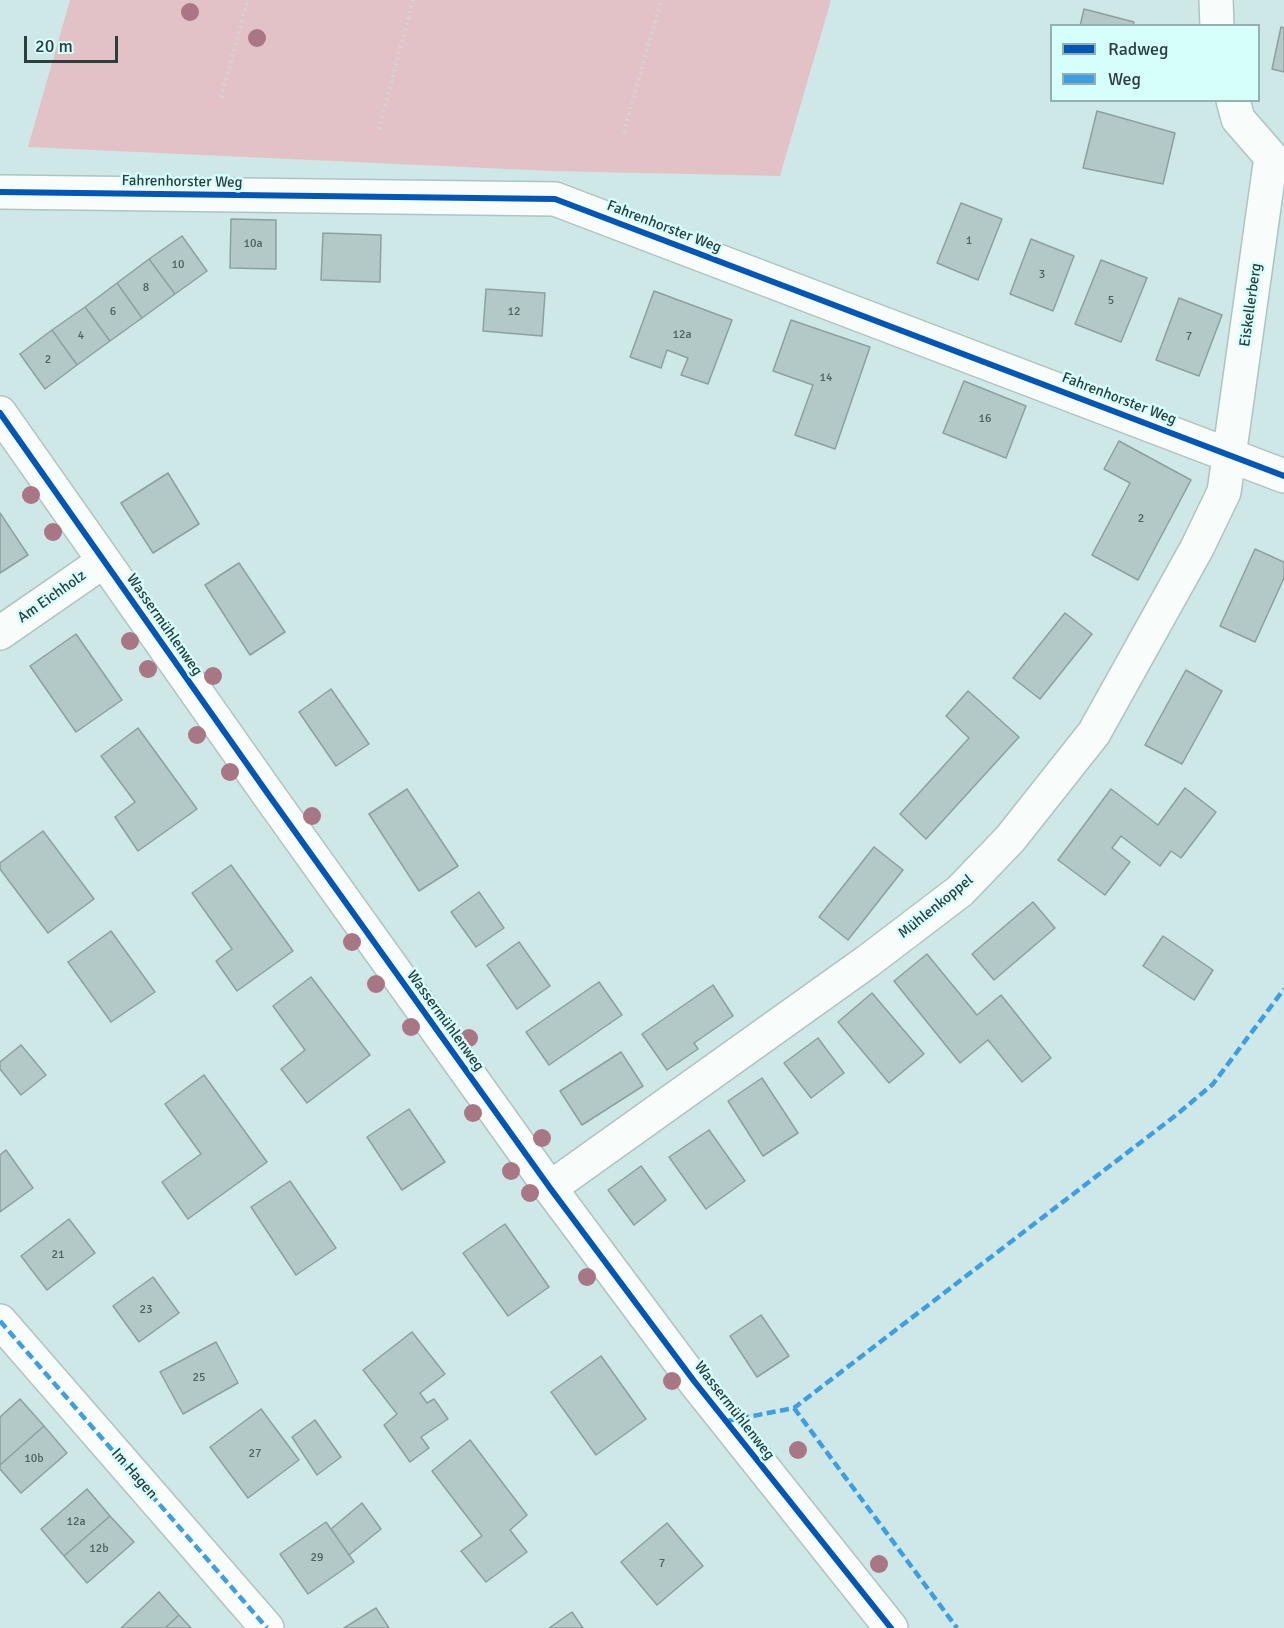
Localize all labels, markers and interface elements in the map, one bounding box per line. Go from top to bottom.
scale bar [27,24,122,62]
legend [1050,24,1260,102]
text: 20 m [35,35,73,57]
text: Radweg [1108,38,1169,60]
text: Weg [1108,68,1141,90]
street label: Fahrenhorster Weg [121,172,243,192]
street label: Fahrenhorster Weg [604,197,724,257]
house number: 1 [966,234,972,248]
house number: 10a [243,237,263,251]
house number: 10 [172,258,184,272]
street label: Eiskellerberg [1236,262,1266,348]
house number: 3 [1039,268,1045,282]
house number: 8 [143,281,149,295]
house number: 5 [1108,294,1114,308]
house number: 6 [110,305,116,319]
house number: 12 [508,305,520,319]
house number: 12a [672,328,692,342]
house number: 4 [78,329,84,343]
house number: 7 [1186,330,1192,344]
house number: 2 [45,353,51,367]
street label: Fahrenhorster Weg [1059,369,1179,429]
house number: 14 [820,371,832,385]
house number: 16 [979,412,991,426]
house number: 2 [1138,512,1144,526]
street label: Am Eichholz [14,567,90,627]
street label: Wassermühlenweg [122,571,206,679]
street label: Mühlenkoppel [895,871,977,943]
street label: Wassermühlenweg [402,967,488,1075]
house number: 21 [52,1248,64,1262]
house number: 23 [140,1303,152,1317]
street label: Wassermühlenweg [690,1358,778,1464]
house number: 25 [193,1371,205,1385]
street label: Im Hagen [107,1445,161,1503]
house number: 27 [249,1447,261,1461]
house number: 10b [24,1452,44,1466]
house number: 12a [66,1515,86,1529]
house number: 12b [89,1542,109,1556]
house number: 29 [311,1551,323,1565]
house number: 7 [659,1557,665,1571]

